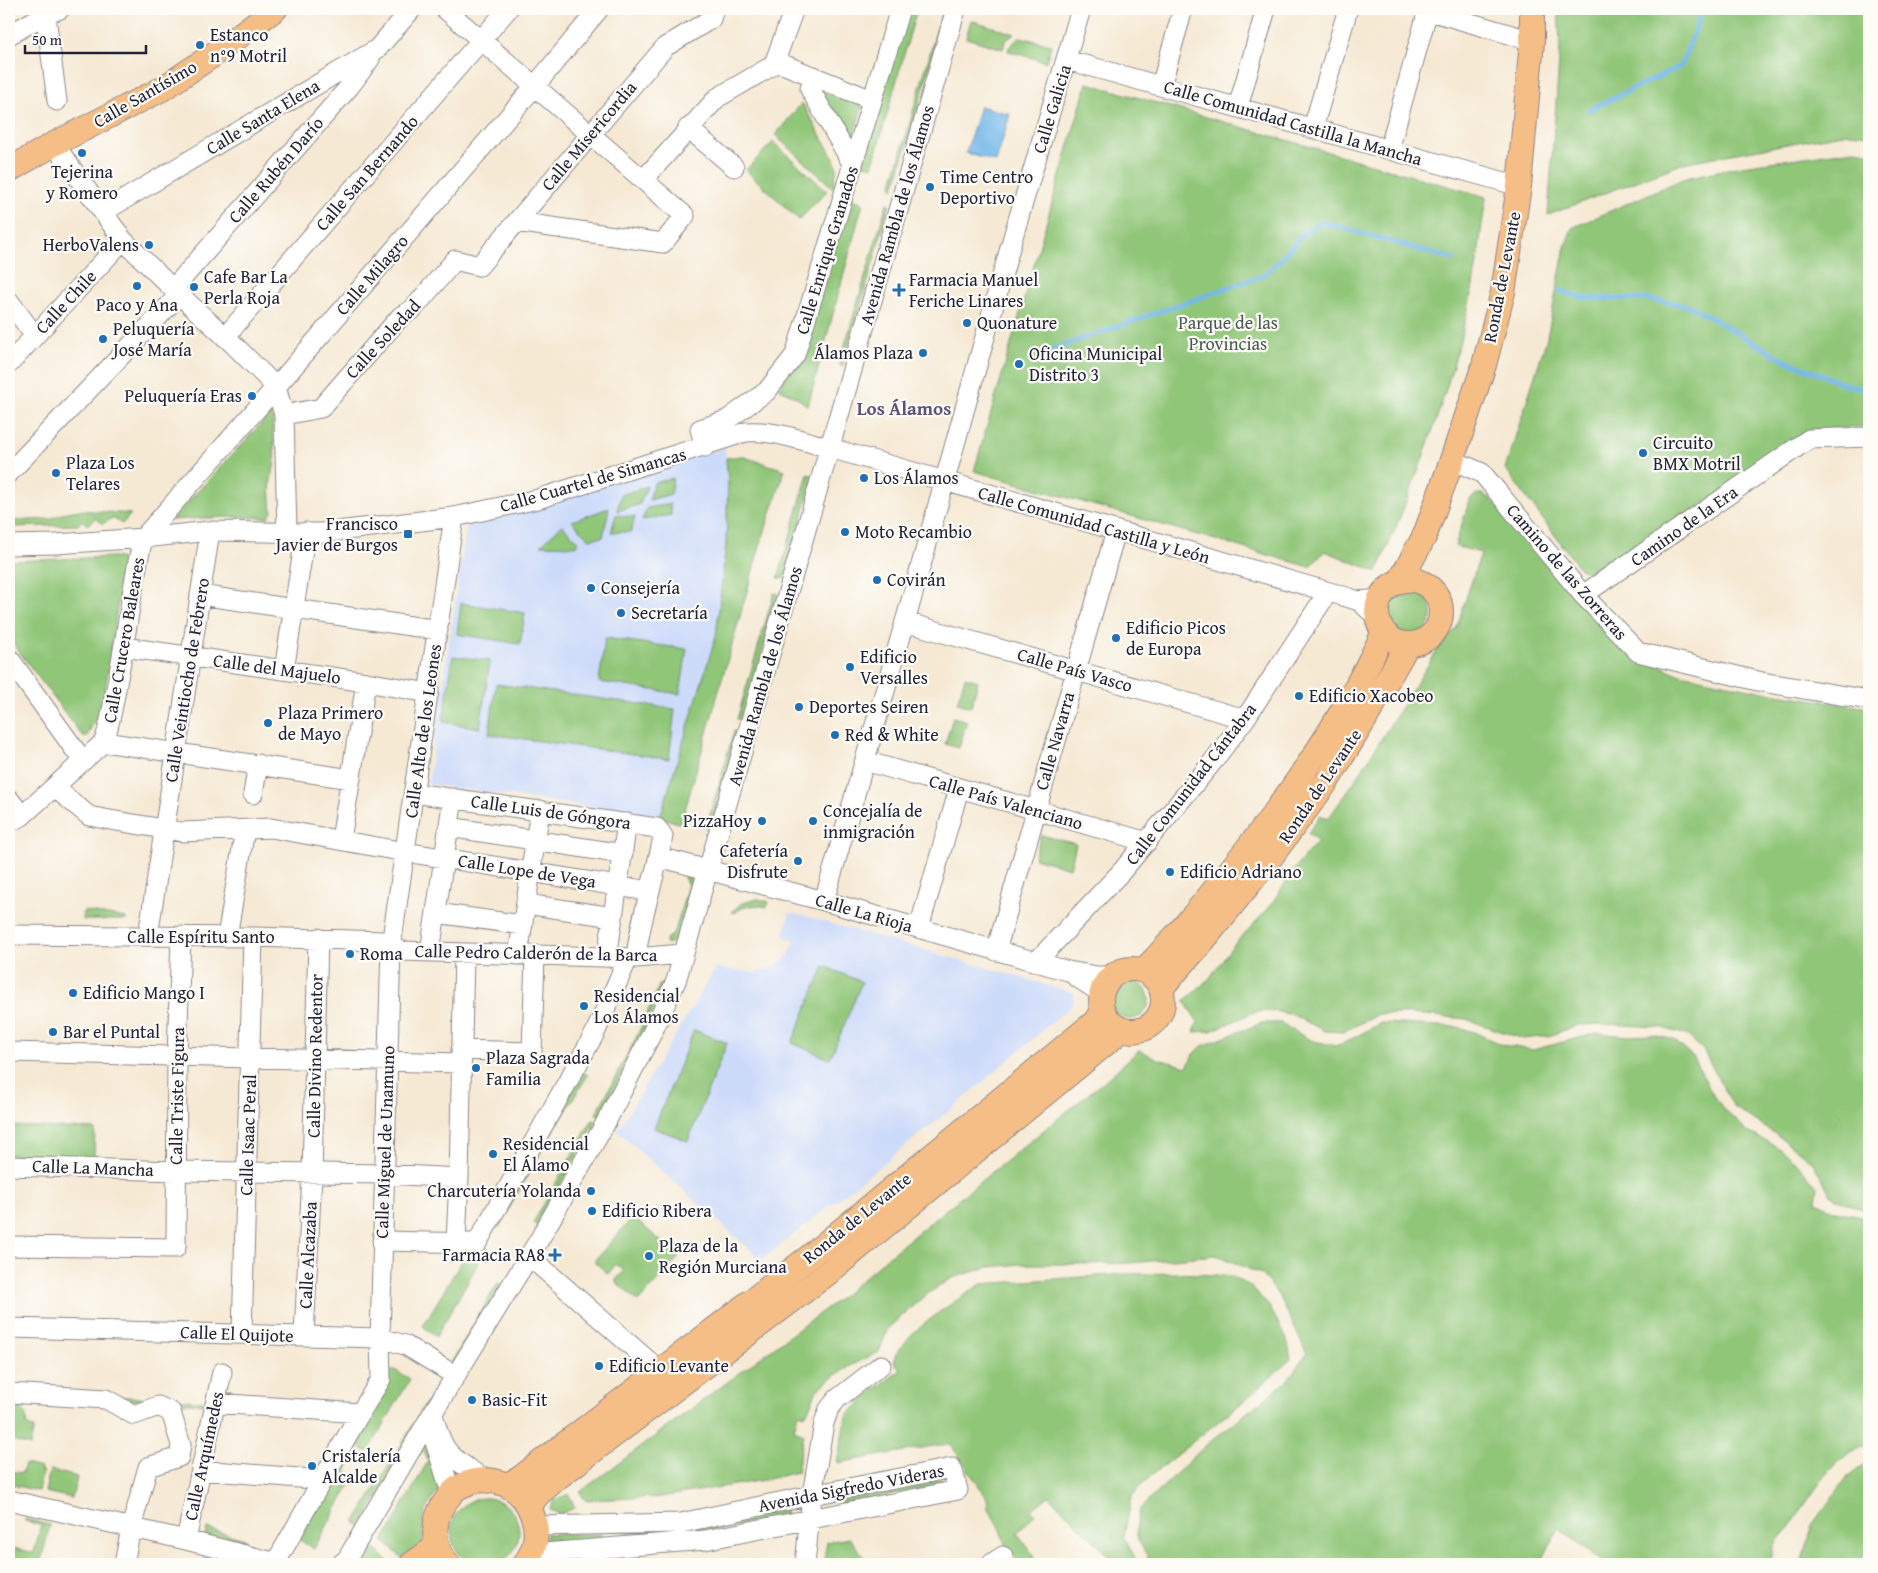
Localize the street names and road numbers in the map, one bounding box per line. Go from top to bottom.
street label: Calle Santísimo [88,53,202,134]
street label: Calle Galicia [1025,61,1078,157]
street label: Calle Santa Elena [201,72,325,161]
street label: Calle Comunidad Castilla la Mancha [1161,73,1426,173]
street label: Calle Misericordia [534,74,643,197]
street label: Avenida Rambla de los Álamos [852,102,941,328]
street label: Calle San Bernando [309,109,425,237]
street label: Calle Rubén Darío [222,110,330,229]
street label: Calle Enrique Granados [788,162,865,337]
street label: Ronda de Levante [1476,209,1527,345]
street label: Calle Milagro [329,228,414,321]
street label: Calle Chile [29,263,103,340]
street label: Calle Soledad [339,293,427,384]
street label: Calle Cuartel de Simancas [496,440,689,519]
street label: Calle Comunidad Castilla y León [975,478,1213,571]
street label: Camino de la Era [1624,478,1743,573]
street label: Camino de las Zorreras [1501,498,1634,646]
street label: Calle Crucero Baleares [96,555,151,725]
street label: Avenida Rambla de los Álamos [720,563,809,789]
street label: Calle Veintiocho de Febrero [157,576,216,784]
street label: Calle País Vasco [1014,640,1136,699]
street label: Calle Alto de los Leones [397,642,448,820]
street label: Calle del Majuelo [212,646,343,691]
street label: Calle Navarra [1028,688,1082,793]
street label: Calle Comunidad Cántabra [1119,696,1263,871]
street label: Ronda de Levante [1271,723,1368,848]
street label: Calle País Valenciano [926,767,1086,836]
street label: Calle Luis de Góngora [469,787,633,836]
street label: Calle Lope de Vega [456,846,599,895]
street label: Calle La Rioja [812,886,916,939]
street label: Calle Espíritu Santo [127,923,275,950]
street label: Calle Pedro Calderón de la Barca [414,937,658,968]
street label: Calle Divino Redentor [300,973,329,1138]
street label: Calle Triste Figura [162,1026,191,1165]
street label: Calle Miguel de Unamuno [368,1045,401,1239]
street label: Calle Isaac Peral [232,1074,263,1196]
street label: Calle La Mancha [32,1152,155,1183]
street label: Ronda de Levante [797,1165,917,1270]
street label: Calle Alcazaba [291,1200,324,1309]
street label: Calle El Quijote [180,1318,294,1349]
street label: Calle Arquímedes [177,1389,230,1523]
street label: Avenida Sigfredo Videras [756,1456,946,1519]

